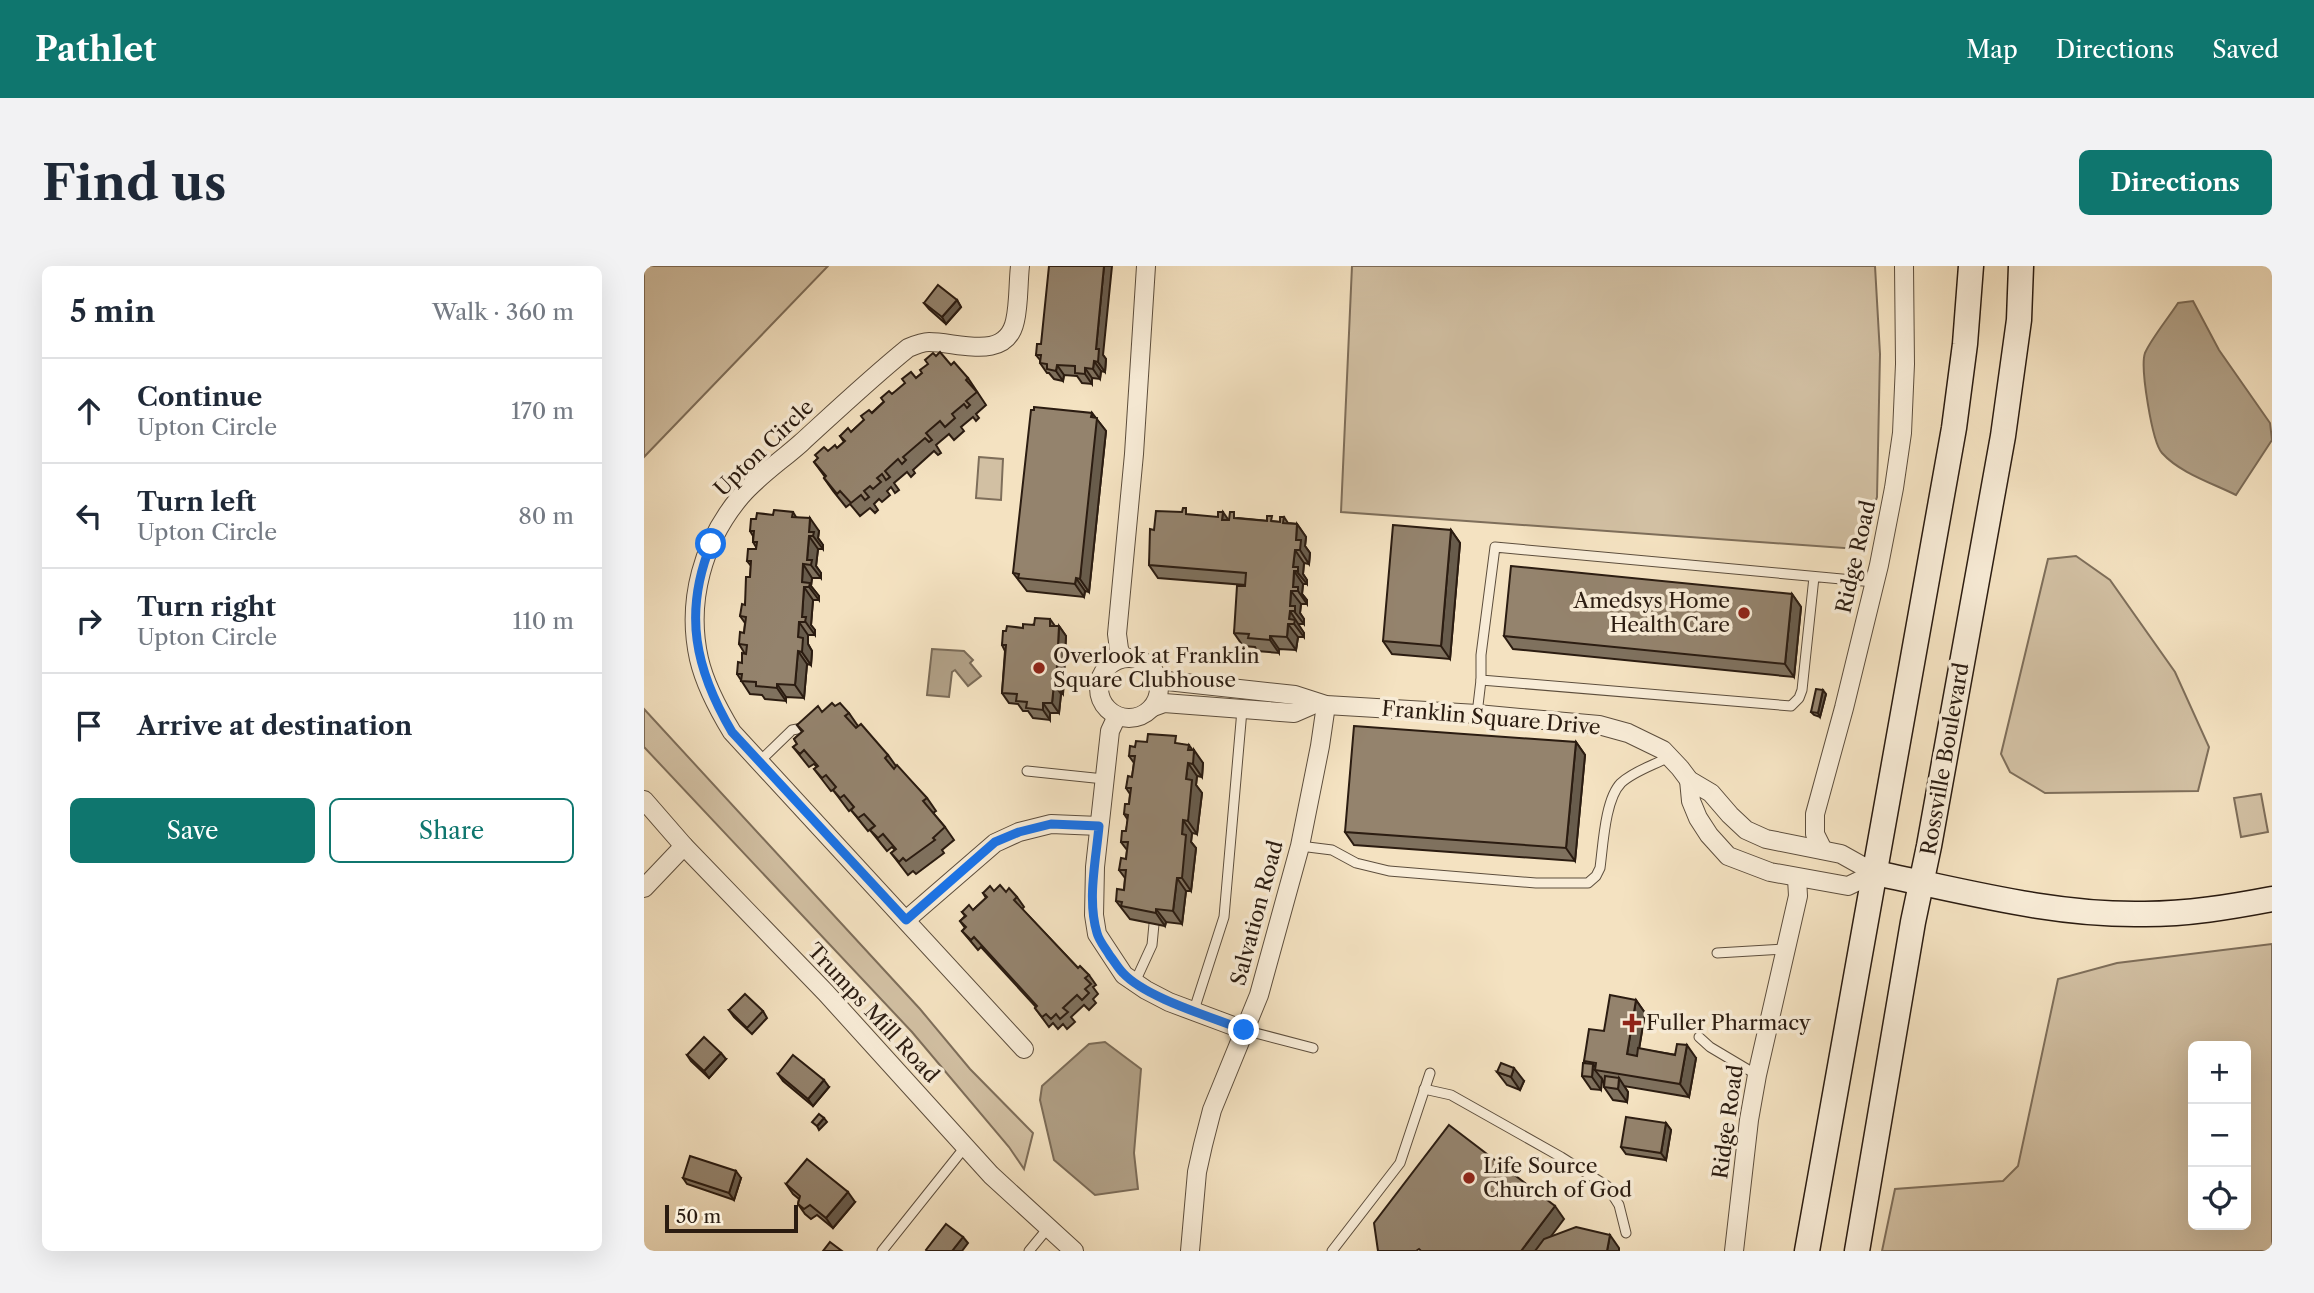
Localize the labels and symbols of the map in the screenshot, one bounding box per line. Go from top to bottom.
street label: Upton Circle [709,394,818,501]
street label: Ridge Road [1830,498,1881,616]
route start [695,528,726,559]
place label: Amedsys Home Health Care [1573,588,1730,637]
marker: Amedsys Home Health Care [1736,605,1752,621]
place label: Overlook at Franklin Square Clubhouse [1053,643,1260,692]
marker: Overlook at Franklin Square Clubhouse [1031,660,1047,676]
street label: Rossville Boulevard [1915,660,1974,857]
street label: Franklin Square Drive [1380,695,1602,740]
street label: Salvation Road [1225,838,1288,988]
street label: Trumps Mill Road [802,938,944,1088]
place label: Fuller Pharmacy [1646,1010,1811,1035]
route end [1228,1014,1259,1045]
marker: Fuller Pharmacy [1624,1015,1640,1031]
street label: Ridge Road [1707,1063,1748,1181]
place label: Life Source Church of God [1483,1153,1632,1202]
marker: Life Source Church of God [1461,1170,1477,1186]
scale bar [665,1202,798,1234]

